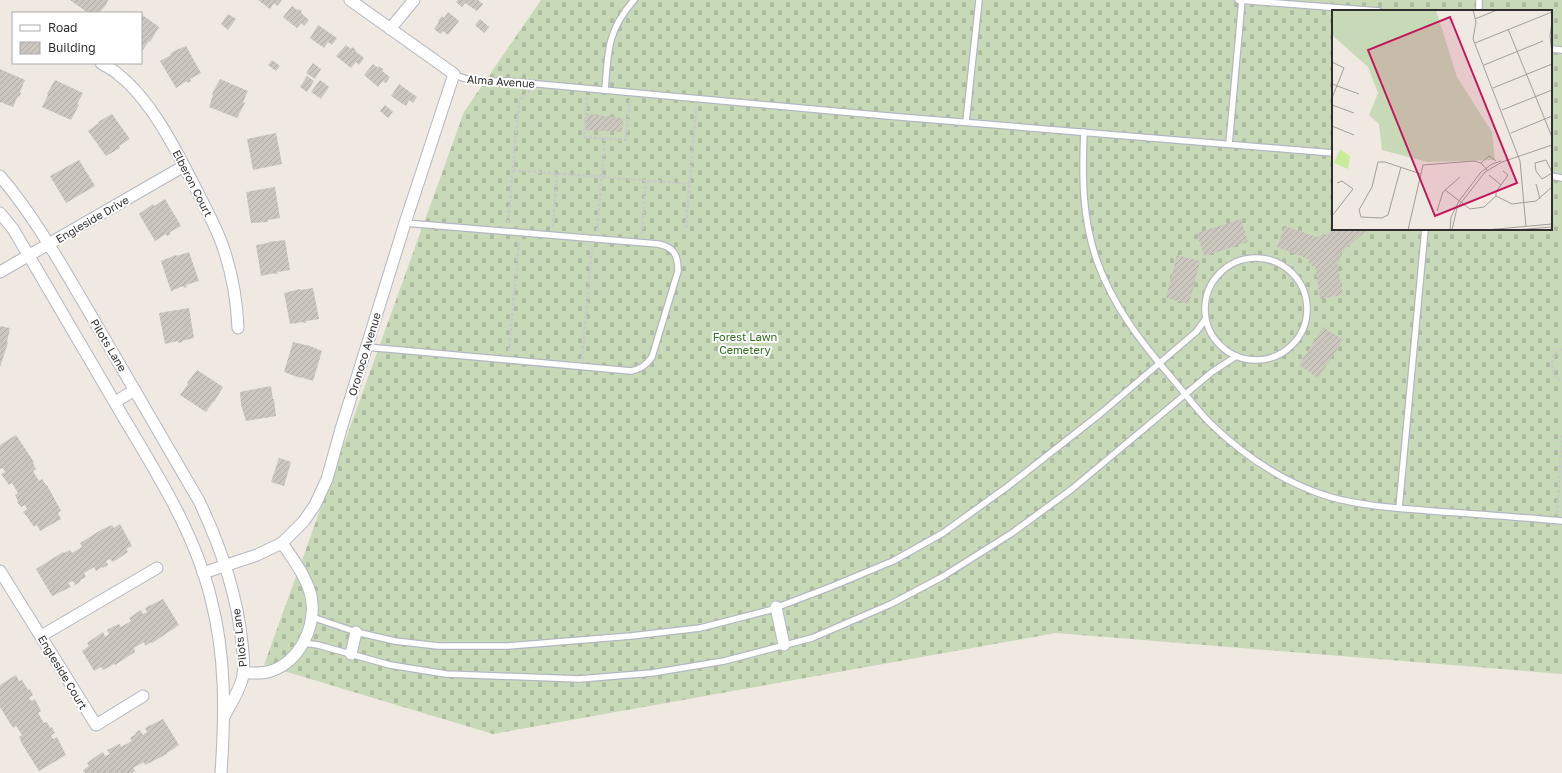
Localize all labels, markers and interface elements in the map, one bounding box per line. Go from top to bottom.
inset map [1332,10,1552,230]
legend [12,12,142,64]
text: Road [48,20,77,35]
text: Building [48,40,96,55]
street label: Alma Avenue [467,72,535,90]
street label: Elberon Court [171,147,215,219]
street label: Engleside Drive [53,193,131,245]
street label: Oronoco Avenue [345,311,383,397]
street label: Pilots Lane [88,316,130,374]
park label: Forest Lawn Cemetery [713,330,777,356]
street label: Pilots Lane [229,608,249,668]
street label: Engleside Court [36,632,90,712]

